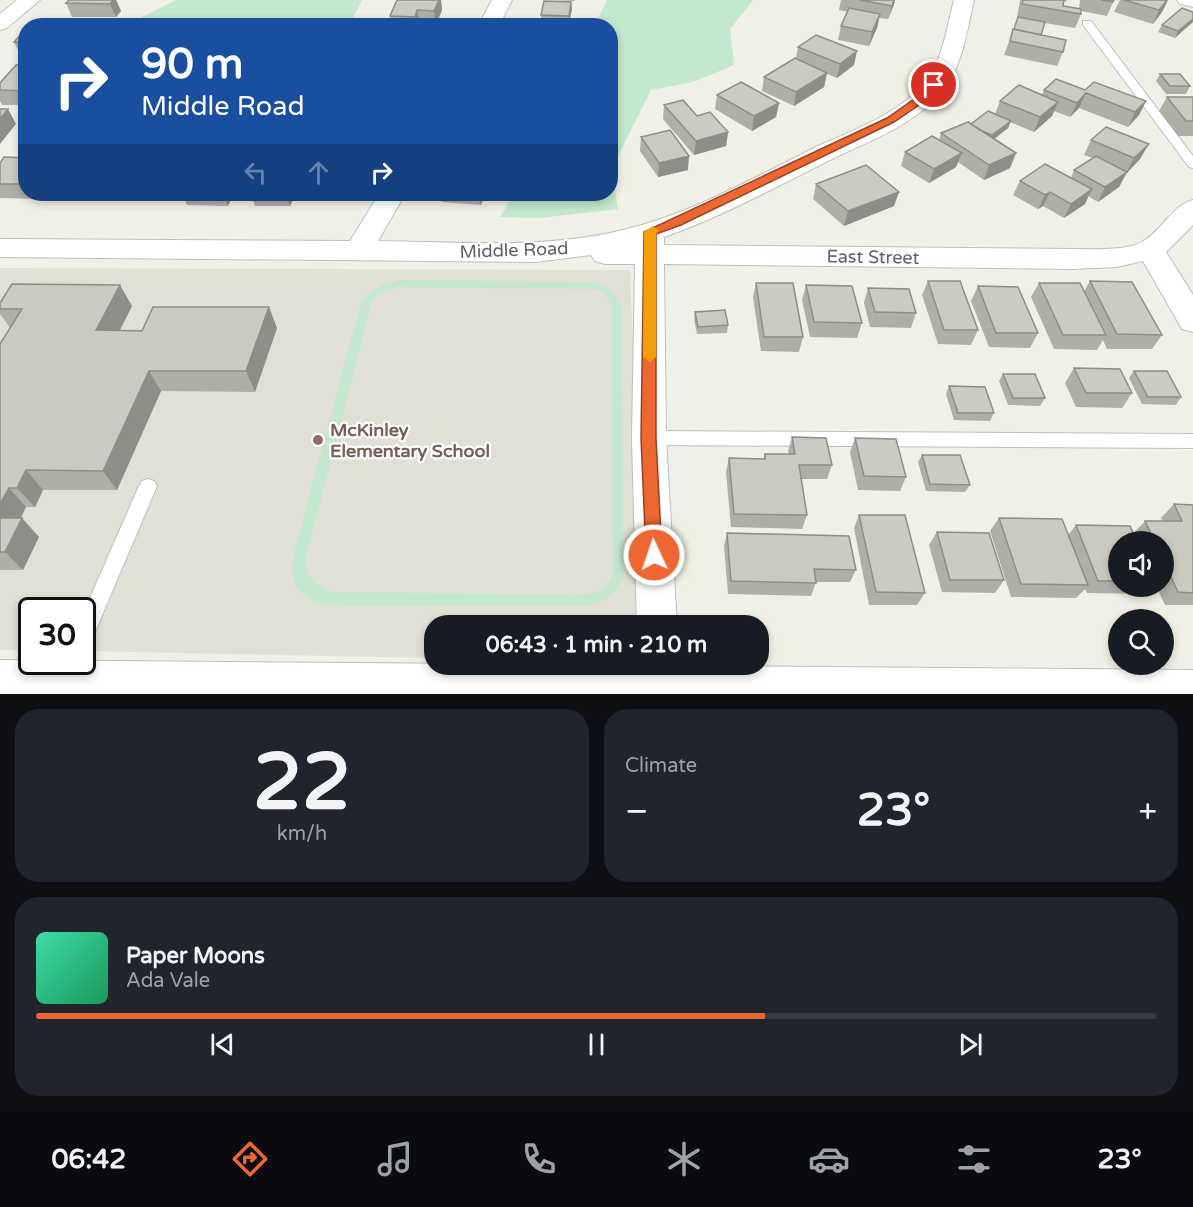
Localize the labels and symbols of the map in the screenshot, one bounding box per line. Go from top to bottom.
pin [908,59,959,110]
street label: Middle Road [459,237,569,263]
street label: East Street [826,245,920,269]
place label: McKinley Elementary School [330,419,490,462]
marker: McKinley Elementary School [311,433,325,447]
position arrow [622,523,686,587]
speed limit sign: 30 [18,597,96,675]

